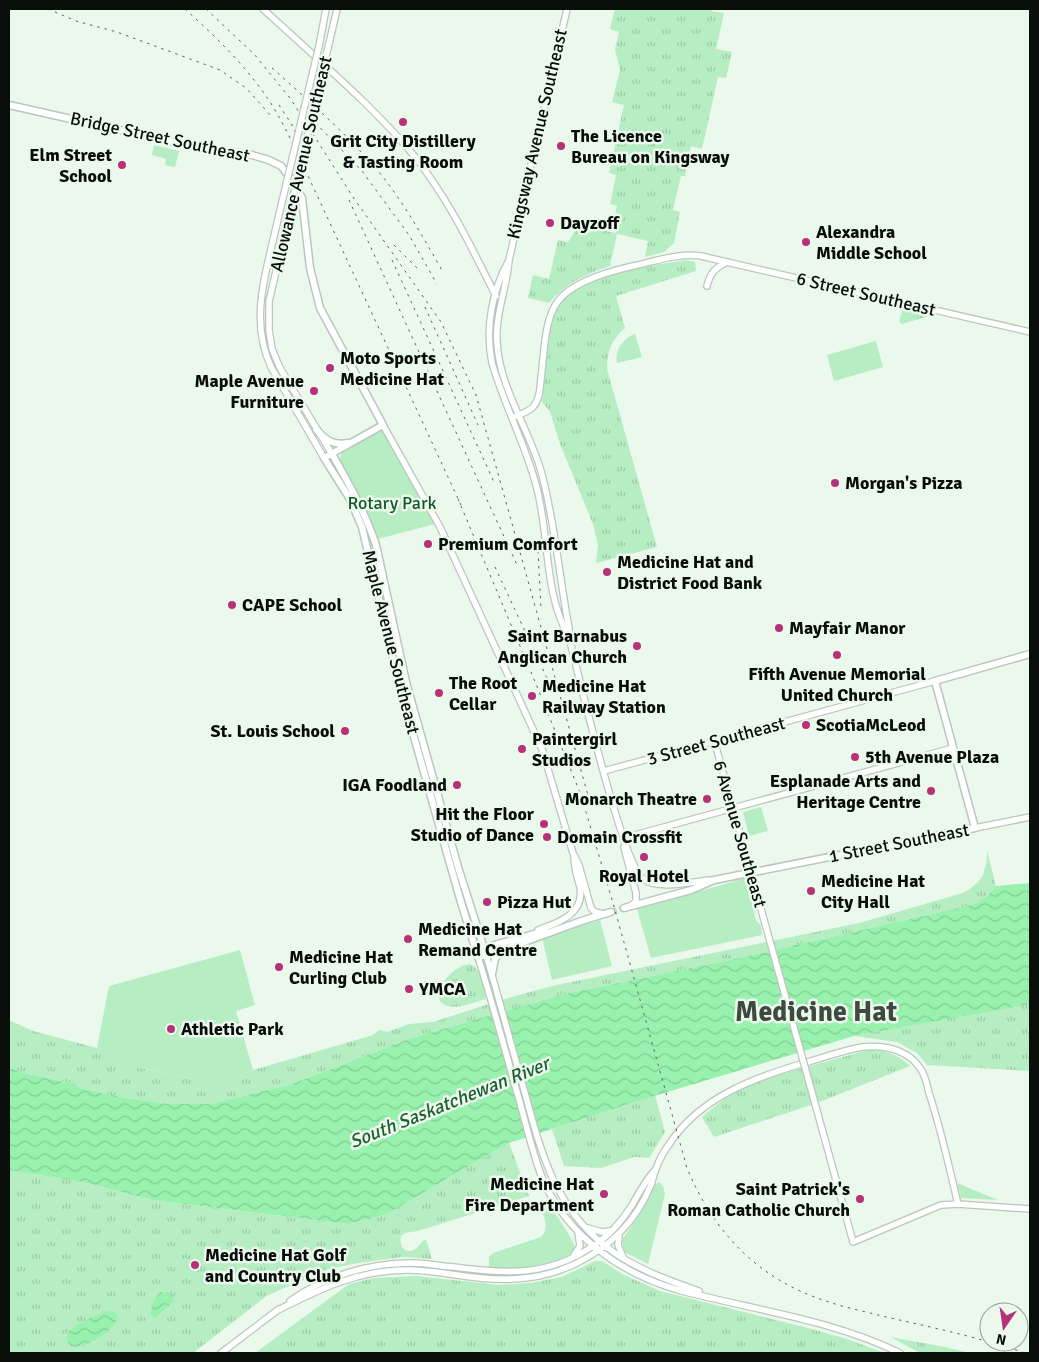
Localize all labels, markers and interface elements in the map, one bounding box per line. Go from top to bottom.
street label: Kingsway Avenue Southeast [502,27,572,241]
street label: Allowance Avenue Southeast [265,54,337,274]
street label: Bridge Street Southeast [68,107,252,167]
marker: Grit City Distillery & Tasting Room [397,116,409,128]
place label: The Licence Bureau on Kingsway [571,125,730,168]
place label: Grit City Distillery & Tasting Room [330,130,476,173]
marker: The Licence Bureau on Kingsway [555,140,567,152]
place label: Elm Street School [29,144,112,187]
marker: Elm Street School [116,159,128,171]
place label: Dayzoff [560,212,620,234]
marker: Dayzoff [544,217,556,229]
place label: Alexandra Middle School [816,221,927,264]
marker: Alexandra Middle School [800,236,812,248]
street label: 6 Street Southeast [794,267,938,321]
place label: Moto Sports Medicine Hat [340,347,444,390]
marker: Moto Sports Medicine Hat [324,362,336,374]
place label: Maple Avenue Furniture [195,370,304,413]
marker: Maple Avenue Furniture [308,385,320,397]
place label: Morgan's Pizza [845,472,963,494]
marker: Morgan's Pizza [829,477,841,489]
park label: Rotary Park [347,492,437,514]
place label: Premium Comfort [438,533,578,555]
marker: Premium Comfort [422,538,434,550]
street label: Maple Avenue Southeast [357,548,425,736]
place label: Medicine Hat and District Food Bank [617,551,763,594]
marker: Medicine Hat and District Food Bank [601,566,613,578]
place label: CAPE School [242,594,342,616]
marker: CAPE School [226,599,238,611]
place label: Mayfair Manor [789,617,906,639]
marker: Mayfair Manor [773,622,785,634]
place label: Saint Barnabus Anglican Church [498,625,627,668]
marker: Saint Barnabus Anglican Church [631,640,643,652]
marker: Fifth Avenue Memorial United Church [831,649,843,661]
place label: Fifth Avenue Memorial United Church [748,663,926,706]
place label: The Root Cellar [449,672,517,715]
place label: Medicine Hat Railway Station [542,675,666,718]
marker: The Root Cellar [433,687,445,699]
marker: Medicine Hat Railway Station [526,690,538,702]
street label: 3 Street Southeast [644,712,788,770]
place label: ScotiaMcLeod [816,714,926,736]
marker: ScotiaMcLeod [800,719,812,731]
place label: St. Louis School [211,720,335,742]
marker: St. Louis School [339,725,351,737]
place label: Paintergirl Studios [532,728,617,771]
marker: Paintergirl Studios [516,743,528,755]
place label: 5th Avenue Plaza [865,746,999,768]
marker: 5th Avenue Plaza [849,751,861,763]
street label: 6 Avenue Southeast [709,758,771,910]
place label: Esplanade Arts and Heritage Centre [770,770,921,813]
place label: IGA Foodland [342,774,447,796]
marker: IGA Foodland [451,779,463,791]
marker: Esplanade Arts and Heritage Centre [925,785,937,797]
place label: Monarch Theatre [565,788,697,810]
marker: Monarch Theatre [701,793,713,805]
place label: Hit the Floor Studio of Dance [411,803,535,846]
marker: Hit the Floor Studio of Dance [538,818,550,830]
street label: 1 Street Southeast [827,819,971,867]
place label: Domain Crossfit [557,826,683,848]
marker: Domain Crossfit [541,831,553,843]
marker: Royal Hotel [638,851,650,863]
place label: Royal Hotel [599,865,690,887]
place label: Medicine Hat City Hall [821,870,925,913]
marker: Medicine Hat City Hall [805,885,817,897]
place label: Pizza Hut [497,891,572,913]
marker: Pizza Hut [481,896,493,908]
place label: Medicine Hat Remand Centre [418,918,537,961]
marker: Medicine Hat Remand Centre [402,933,414,945]
place label: Medicine Hat Curling Club [289,946,393,989]
marker: Medicine Hat Curling Club [273,961,285,973]
place label: YMCA [418,978,466,1000]
marker: YMCA [403,983,415,995]
district label: Medicine Hat [735,995,897,1029]
place label: Athletic Park [181,1018,284,1040]
marker: Athletic Park [165,1023,177,1035]
water label: South Saskatchewan River [346,1051,556,1154]
place label: Medicine Hat Fire Department [465,1173,594,1216]
place label: Saint Patrick's Roman Catholic Church [667,1178,850,1221]
marker: Medicine Hat Fire Department [598,1188,610,1200]
marker: Saint Patrick's Roman Catholic Church [854,1193,866,1205]
place label: Medicine Hat Golf and Country Club [205,1244,348,1287]
marker: Medicine Hat Golf and Country Club [189,1259,201,1271]
north arrow [979,1302,1029,1352]
text: N [995,1330,1008,1349]

